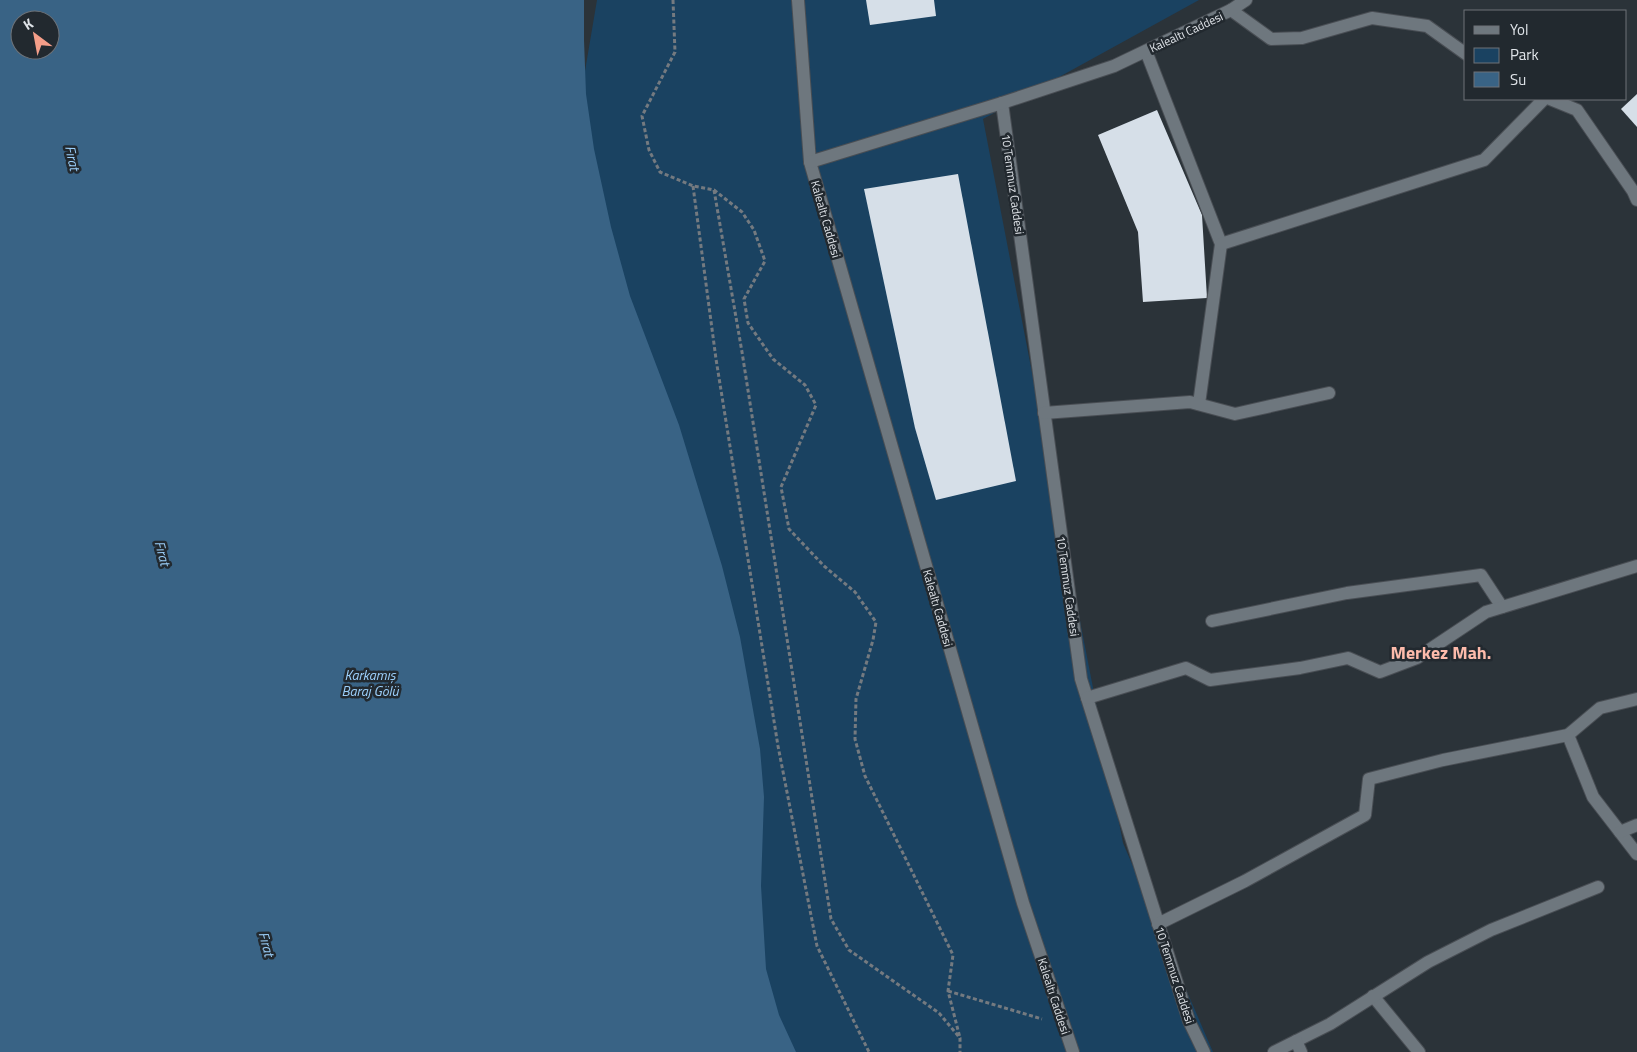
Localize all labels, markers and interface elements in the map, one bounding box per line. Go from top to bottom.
street label: Kalealtı Caddesi [1146,7,1226,57]
north arrow [10,10,60,60]
legend [1464,10,1627,100]
text: K [19,12,38,35]
text: Yol [1510,18,1528,41]
text: Park [1510,43,1539,66]
text: Su [1510,68,1526,91]
street label: 10 Temmuz Caddesi [997,132,1029,236]
water label: Fırat [60,144,86,174]
street label: Kalealtı Caddesi [806,178,846,260]
street label: 10 Temmuz Caddesi [1052,534,1084,638]
water label: Fırat [150,538,177,569]
street label: Kalealtı Caddesi [918,567,958,649]
district label: Merkez Mah. [1391,639,1491,666]
water label: Karkamış Baraj Gölü [341,664,400,701]
street label: 10 Temmuz Caddesi [1150,924,1200,1026]
water label: Fırat [254,929,281,960]
street label: Kalealtı Caddesi [1033,955,1075,1037]

